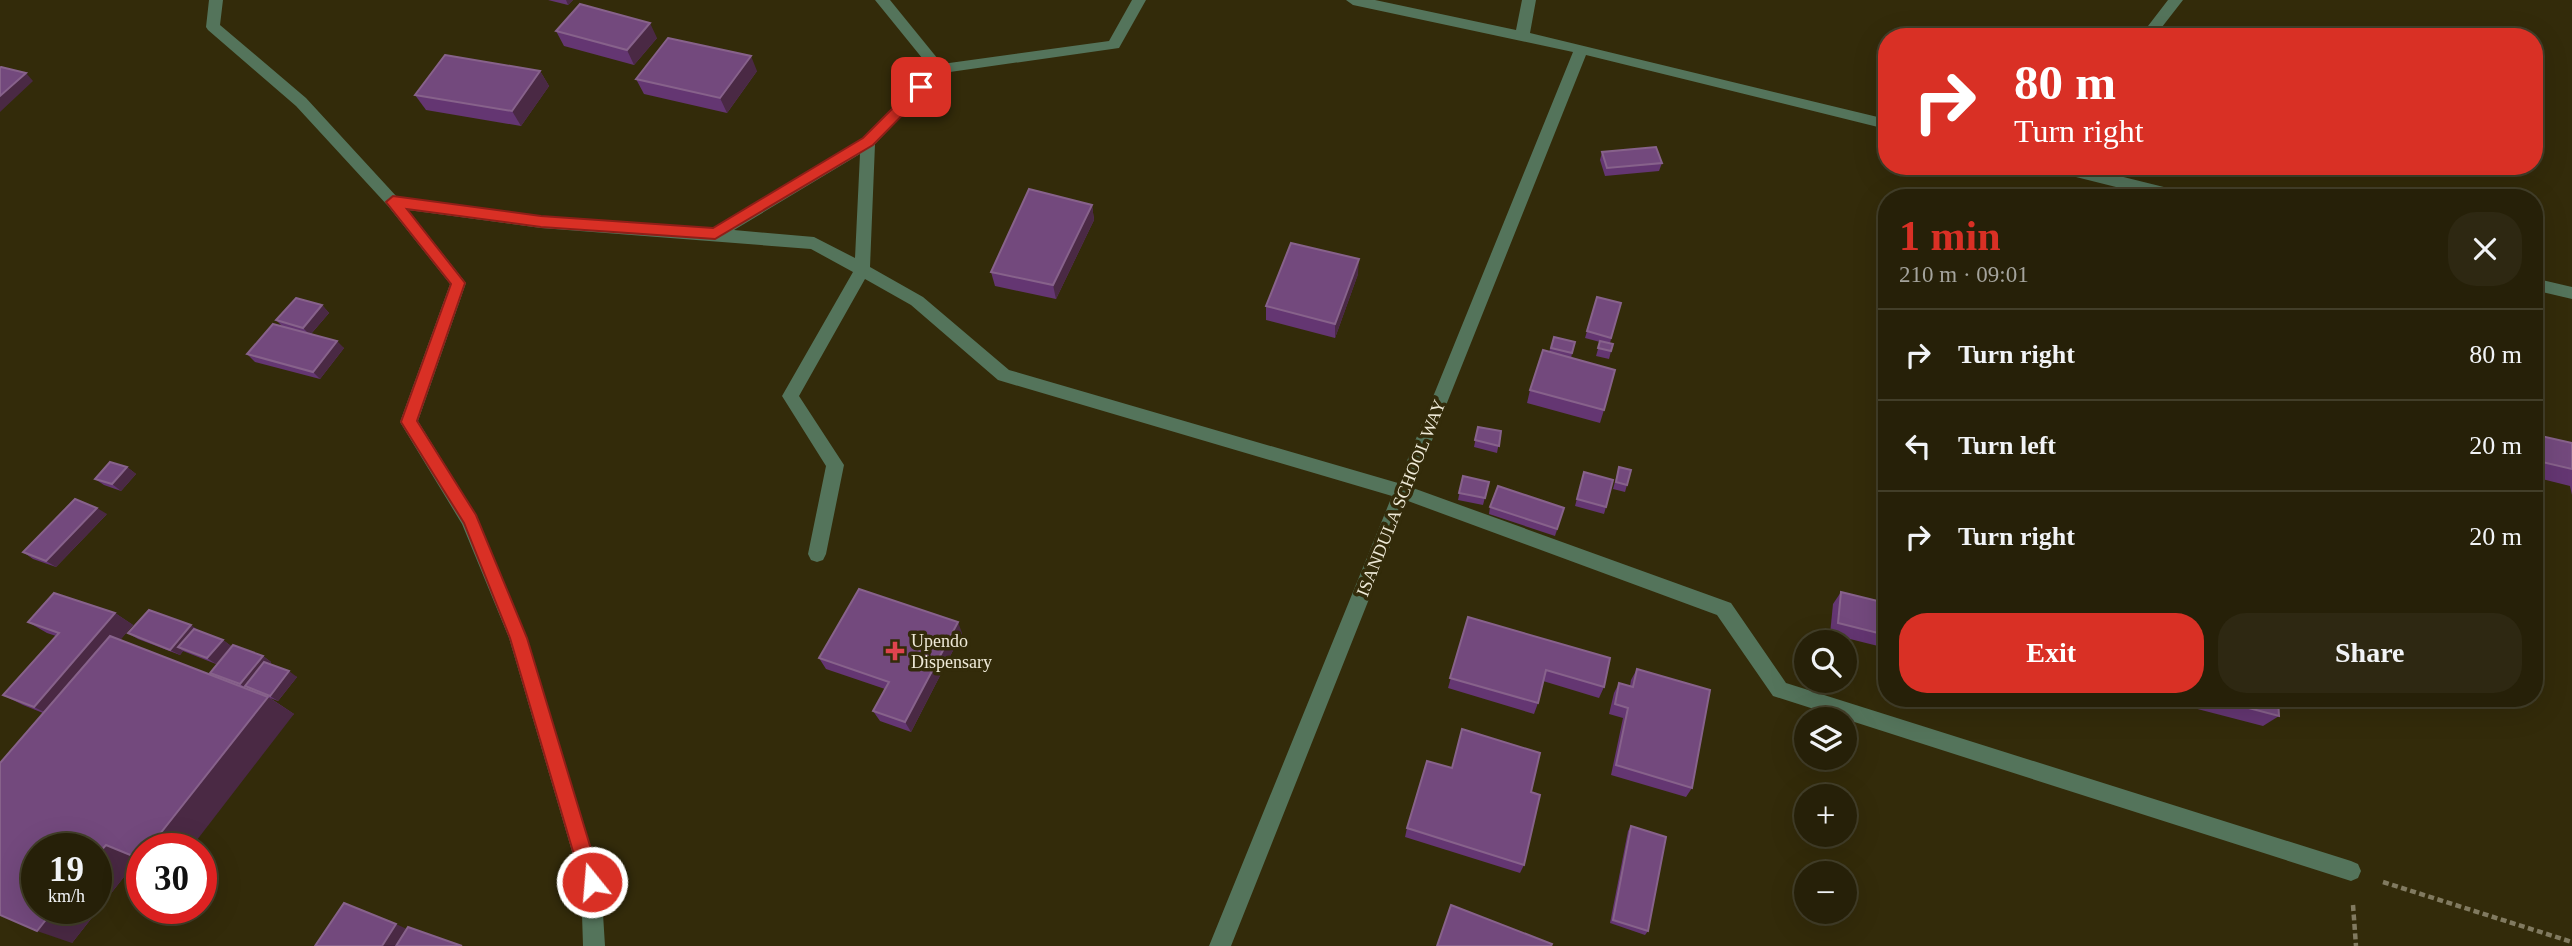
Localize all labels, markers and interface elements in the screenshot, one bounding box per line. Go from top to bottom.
text: 80 m [2014,55,2116,110]
icon: right [1899,56,1990,147]
pin [891,57,951,117]
icon: arrive [902,68,940,106]
text: Turn right [2014,113,2144,149]
button: close [2448,212,2522,286]
text: 1 min [1899,213,2001,259]
text: 210 m · 09:01 [1899,262,2029,287]
icon: right [1899,336,1937,374]
text: Turn right [1958,340,2075,369]
text: 80 m [2469,340,2522,369]
street label: ISANDULA SCHOOL WAY [1352,397,1450,599]
icon: left [1899,427,1937,465]
text: Turn left [1958,431,2056,460]
text: 20 m [2469,431,2522,460]
icon: right [1899,518,1937,556]
text: Turn right [1958,522,2075,551]
text: 20 m [2469,522,2522,551]
button: Exit [1899,613,2204,693]
button: Share [2218,613,2522,693]
map controls [1794,630,1857,924]
button: search [1794,630,1857,693]
place label: Upendo Dispensary [911,631,992,672]
marker: Upendo Dispensary [885,641,905,661]
button: layers [1794,707,1857,770]
button: + [1794,784,1857,847]
speed limit sign: 30 [126,833,217,924]
position arrow [555,845,629,919]
text: 19 [49,850,84,889]
button: − [1794,861,1857,924]
text: km/h [48,886,85,906]

